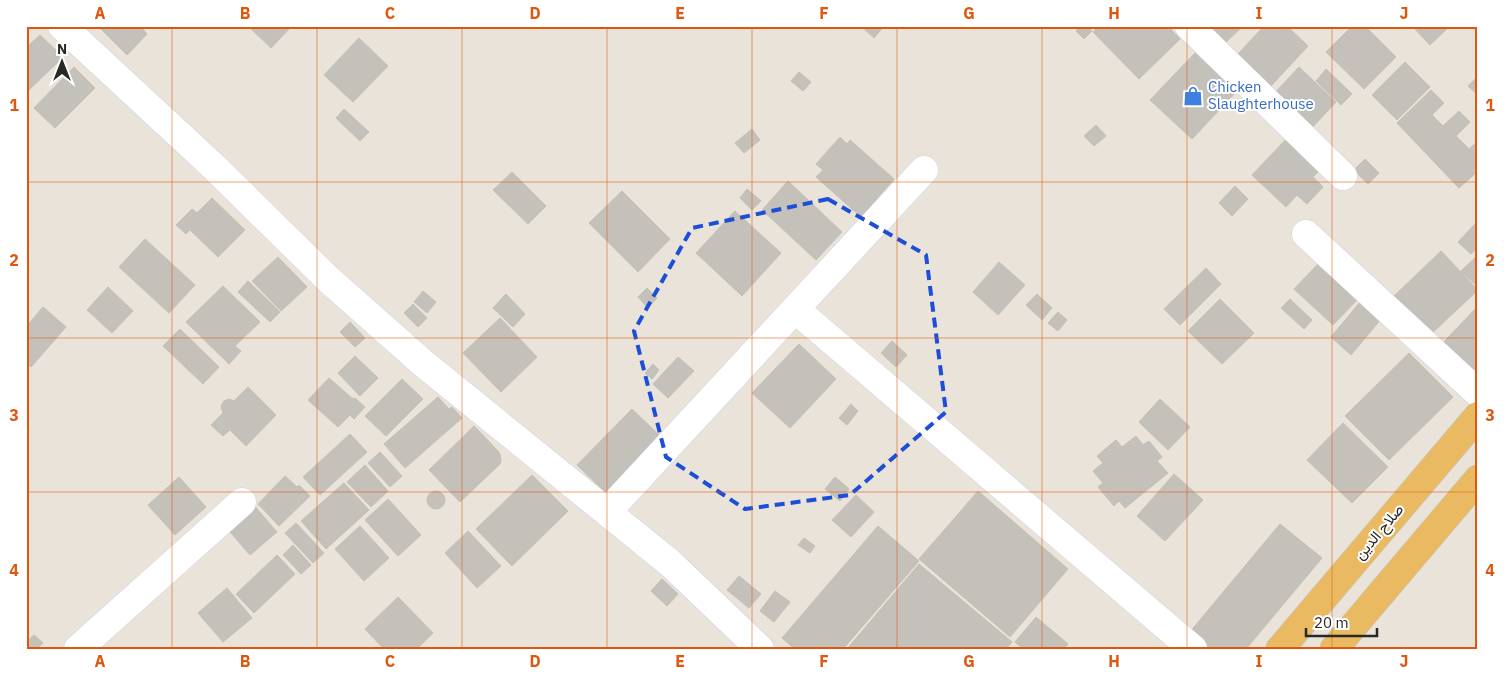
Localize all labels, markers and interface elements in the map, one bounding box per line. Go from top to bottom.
text: A [95,3,106,23]
text: B [240,3,251,23]
text: C [385,3,395,23]
text: D [529,3,541,23]
text: E [675,3,685,23]
text: F [819,3,829,23]
text: G [963,3,975,23]
text: H [1108,3,1120,23]
text: I [1256,3,1263,23]
text: J [1400,3,1408,23]
north arrow [38,38,88,88]
text: N [57,40,67,58]
place label: Chicken Slaughterhouse [1208,77,1314,113]
shop icon: Chicken Slaughterhouse [1182,85,1204,107]
text: 1 [9,95,19,115]
text: 1 [1485,95,1495,115]
text: 2 [9,250,19,270]
text: 2 [1485,250,1495,270]
text: 3 [9,405,19,425]
text: 3 [1485,405,1495,425]
street label: صلاح الدين [1350,500,1409,565]
text: 4 [9,560,19,580]
text: 4 [1485,560,1495,580]
scale bar [1306,605,1378,637]
text: 20 m [1314,613,1349,632]
text: A [95,651,106,671]
text: B [240,651,251,671]
text: C [385,651,395,671]
text: D [529,651,541,671]
text: E [675,651,685,671]
text: F [819,651,829,671]
text: G [963,651,975,671]
text: H [1108,651,1120,671]
text: I [1256,651,1263,671]
text: J [1400,651,1408,671]

